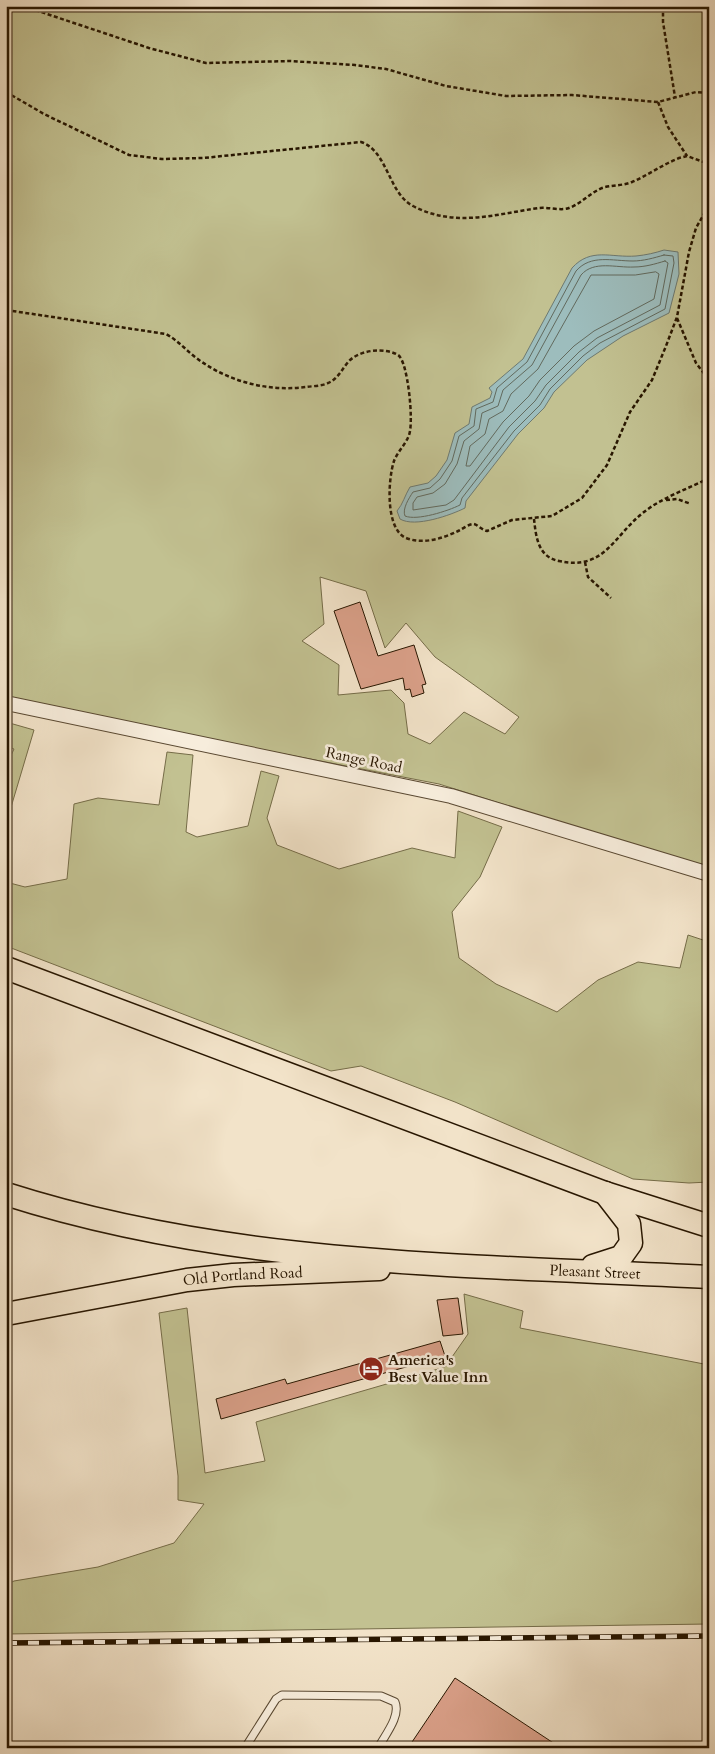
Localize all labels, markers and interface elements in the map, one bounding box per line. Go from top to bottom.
street label: Range Road [324,742,404,778]
street label: Pleasant Street [549,1260,641,1284]
street label: Old Portland Road [182,1262,303,1290]
place label: America's Best Value Inn [388,1350,488,1387]
hotel icon: America's Best Value Inn [358,1356,384,1382]

